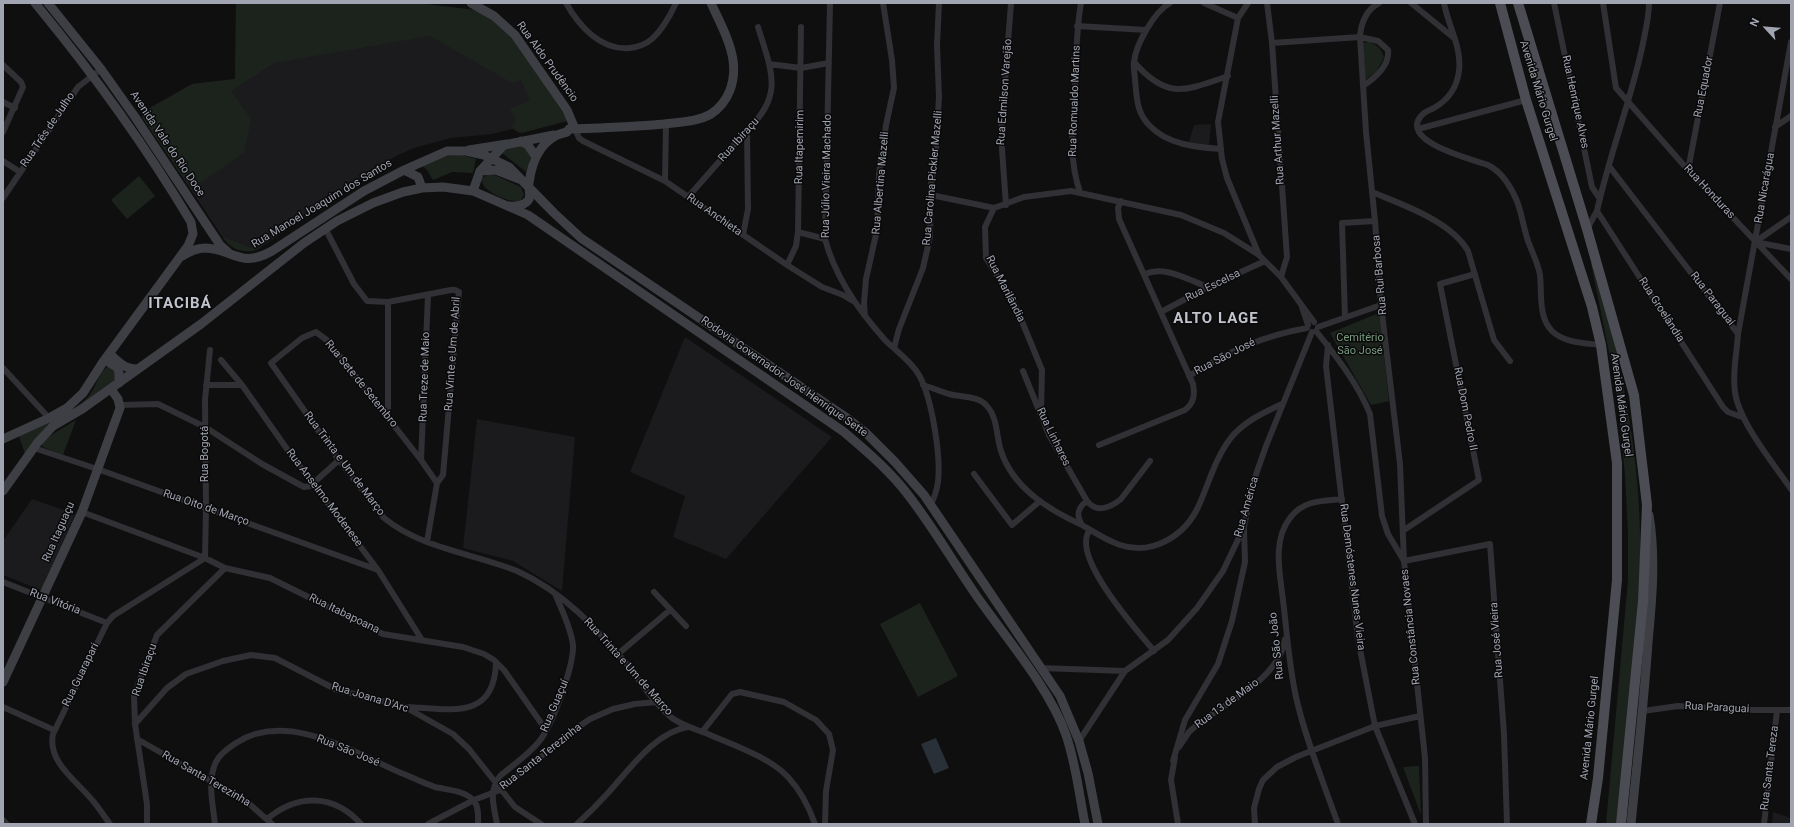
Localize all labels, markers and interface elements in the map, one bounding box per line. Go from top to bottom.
north arrow [1746,8,1786,48]
text: N [1747,16,1762,29]
street label: Rua Aldo Prudêncio [513,19,581,105]
street label: Rua Edmilson Varejão [995,38,1015,146]
street label: Avenida Mário Gurgel [1516,39,1560,143]
street label: Rua Romualdo Martins [1066,45,1084,157]
street label: Rua Henrique Alves [1559,54,1591,150]
street label: Rua Equador [1692,55,1716,119]
street label: Avenida Vale do Rio Doce [127,89,207,199]
street label: Rua Três de Julho [18,90,78,170]
street label: Rua Arthur Mazelli [1268,95,1288,185]
street label: Rua Itapemirim [793,110,807,184]
street label: Rua Carolina Pickler Mazelli [921,110,945,246]
street label: Rua Júlio Vieira Machado [819,114,835,238]
street label: Rua Ibiraçu [716,115,762,165]
street label: Rua Albertina Mazelli [870,131,892,235]
street label: Rua Nicarágua [1752,152,1778,224]
street label: Rua Manoel Joaquim dos Santos [249,157,395,251]
street label: Rua Honduras [1681,162,1737,222]
street label: Rua Anchieta [684,191,744,239]
street label: Rua Rui Barbosa [1370,234,1390,316]
street label: Rua Marilândia [983,253,1027,325]
street label: Rua Escelsa [1183,267,1243,305]
street label: Rua Paraguai [1687,269,1737,329]
street label: Rua Groelândia [1635,275,1687,345]
district label: ITACIBÁ [148,295,212,313]
street label: Rua Vinte e Um de Abril [442,296,464,412]
district label: ALTO LAGE [1173,310,1259,328]
street label: Rodovia Governador José Henrique Sette [698,314,870,440]
park label: Cemitério São José [1336,331,1384,357]
street label: Rua Treze de Maio [417,332,433,422]
street label: Rua São José [1192,336,1258,378]
street label: Rua Sete de Setembro [322,338,400,430]
street label: Avenida Mário Gurgel [1607,352,1635,458]
street label: Rua Dom Pedro II [1450,366,1480,452]
street label: Rua Linhares [1033,406,1073,468]
street label: Rua Trinta e Um de Março [301,409,387,519]
street label: Rua Bogotá [198,426,212,482]
street label: Rua Anselmo Modenese [283,447,365,549]
street label: Rua América [1232,475,1262,539]
street label: Rua Oito de Março [161,487,251,529]
street label: Rua Itaguaçu [40,500,78,564]
street label: Rua Demóstenes Nunes Vieira [1336,503,1368,651]
street label: Rua Constância Novaes [1398,568,1424,686]
street label: Rua Vitória [28,586,82,618]
street label: Rua Itabapoana [307,591,381,637]
street label: Rua José Vieira [1488,602,1506,678]
street label: Rua São João [1267,612,1287,680]
street label: Rua Trinta e Um de Março [581,616,675,718]
street label: Rua Guarapari [60,641,102,709]
street label: Rua Ibiraçu [130,642,160,698]
street label: Avenida Mário Gurgel [1578,675,1602,781]
street label: Rua 13 de Maio [1192,676,1262,732]
street label: Rua Guaçuí [538,678,572,734]
street label: Rua Joana D'Arc [330,680,410,716]
street label: Rua Paraguai [1684,700,1750,716]
street label: Rua Santa Terezinha [498,721,584,793]
street label: Rua Santa Tereza [1758,725,1782,811]
street label: Rua São José [315,732,381,770]
street label: Rua Santa Terezinha [159,748,253,810]

